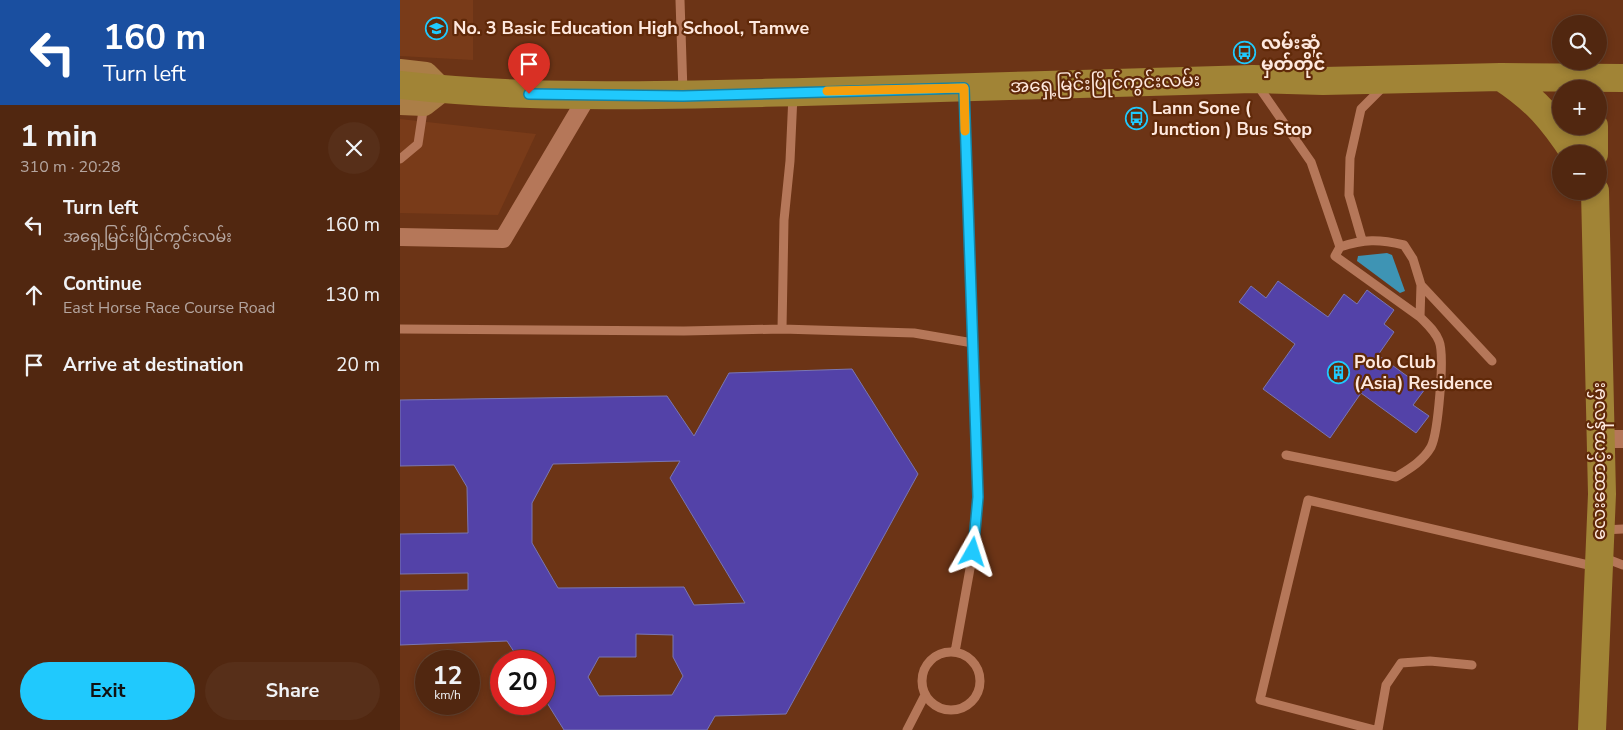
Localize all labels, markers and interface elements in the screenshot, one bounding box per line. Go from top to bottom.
text: 160 m [103,14,206,61]
map controls [1552,15,1607,200]
button: search [1552,15,1607,70]
school or university icon: No. 3 Basic Education High School, Tamwe [425,16,449,40]
place label: No. 3 Basic Education High School, Tamwe [453,16,810,40]
icon: left [20,20,85,85]
place label: လမ်းဆုံ မှတ်တိုင် [1261,31,1325,78]
bus stop icon: လမ်းဆုံ မှတ်တိုင် [1233,41,1257,65]
pin [508,43,550,94]
icon: arrive [515,50,543,78]
text: Turn left [103,59,186,89]
street label: အရှေ့မြင်းပြိုင်ကွင်းလမ်း [1010,66,1200,101]
button: + [1552,80,1607,135]
place label: Lann Sone ( Junction ) Bus Stop [1151,96,1312,141]
bus stop icon: Lann Sone ( Junction ) Bus Stop [1124,106,1148,130]
text: 1 min [20,116,98,157]
button: close [328,122,380,174]
button: − [1552,145,1607,200]
text: 310 m · 20:28 [20,156,121,178]
text: Turn left [63,195,138,221]
icon: left [20,211,48,239]
text: 160 m [325,212,380,238]
text: အရှေ့မြင်းပြိုင်ကွင်းလမ်း [63,226,232,248]
text: Continue [63,271,142,297]
icon: ahead [20,281,48,309]
text: 130 m [325,282,380,308]
text: East Horse Race Course Road [63,297,275,319]
place label: Polo Club (Asia) Residence [1354,350,1493,395]
icon: arrive [20,351,48,379]
text: Arrive at destination [63,352,244,378]
text: 20 m [336,352,380,378]
building icon: Polo Club (Asia) Residence [1326,360,1350,384]
street label: လေးထောင့်ကန်လမ်း [1586,382,1614,540]
position arrow [946,525,998,577]
speed limit sign: 20 [490,650,555,715]
text: 12 [432,659,463,693]
button: Exit [20,662,195,720]
button: Share [205,662,380,720]
text: km/h [434,687,461,703]

